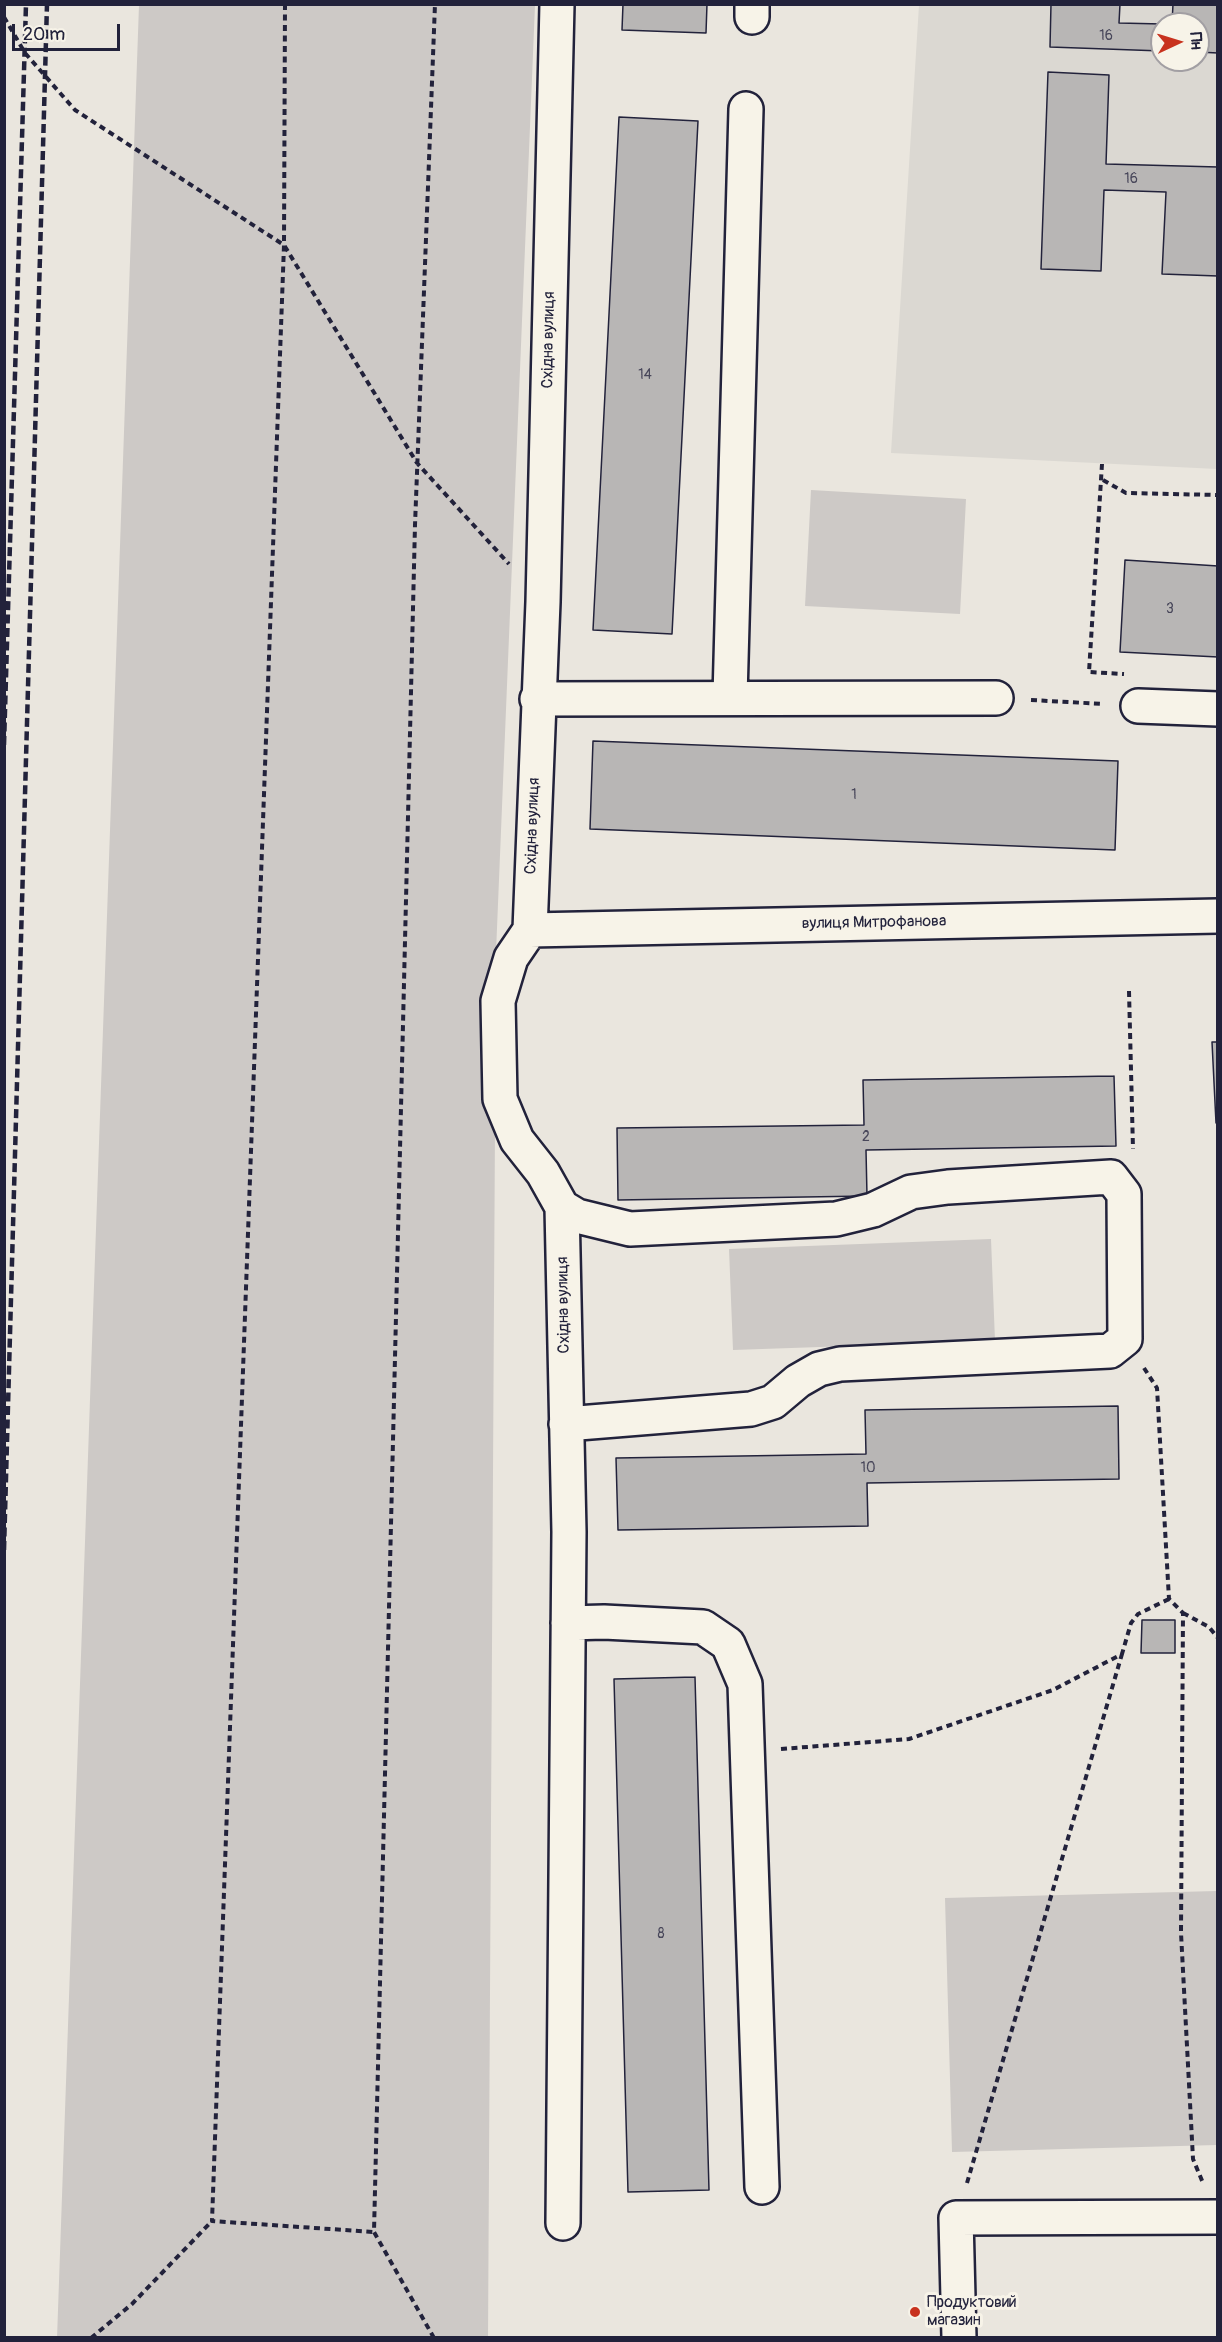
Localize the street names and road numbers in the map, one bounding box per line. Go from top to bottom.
street label: Східна вулиця [539,291,559,389]
street label: Східна вулиця [522,777,544,875]
street label: вулиця Митрофанова [801,912,947,934]
street label: Східна вулиця [554,1256,574,1354]

